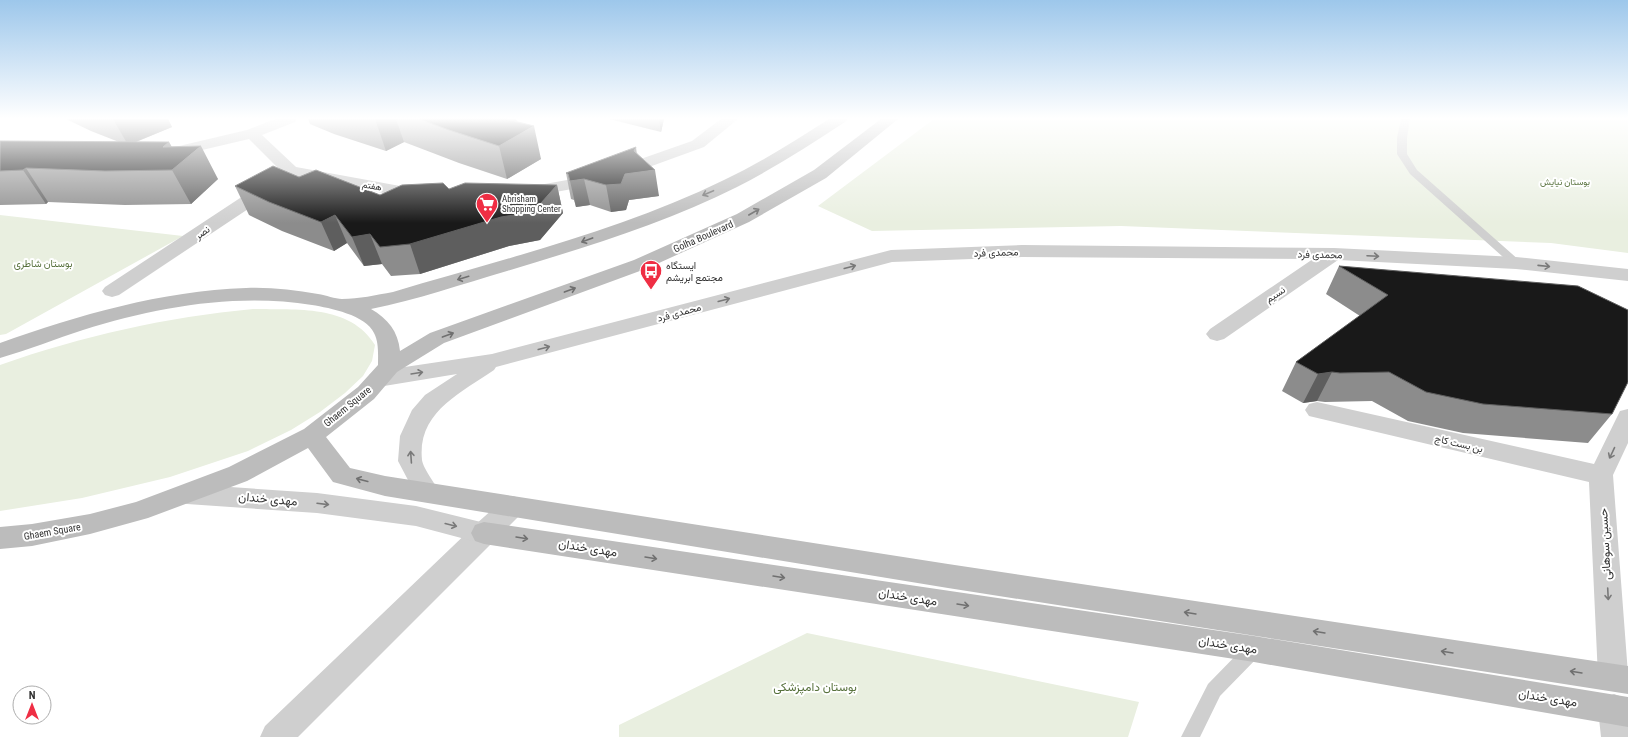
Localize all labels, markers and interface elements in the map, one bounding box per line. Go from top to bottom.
park label: بوستان نیایش [1540,177,1590,188]
street label: هفتم [361,179,383,194]
one-way arrow [703,190,715,197]
supermarket icon: Abrisham Shopping Center [474,191,500,224]
place label: Abrisham Shopping Center [502,194,561,214]
one-way arrow [748,207,760,215]
street label: Golha Boulevard [672,218,735,255]
street label: نصر [192,223,212,243]
one-way arrow [582,237,594,245]
street label: محمدی فرد [973,246,1019,260]
street label: محمدی فرد [1297,249,1343,261]
one-way arrow [1366,252,1379,260]
park label: بوستان شاطری [14,258,72,270]
bus stop icon: ایستگاه مجتمع ابریشم [638,258,664,291]
place label: ایستگاه مجتمع ابریشم [666,260,723,284]
one-way arrow [1538,262,1551,269]
one-way arrow [843,263,856,270]
one-way arrow [457,275,470,282]
street label: نسیم [1263,284,1288,306]
one-way arrow [563,285,575,293]
one-way arrow [717,296,730,304]
street label: محمدی فرد [656,301,703,325]
one-way arrow [441,330,453,338]
one-way arrow [537,343,550,351]
one-way arrow [410,369,423,377]
street label: Ghaem Square [322,384,373,429]
street label: بن بست کاج [1433,433,1484,455]
one-way arrow [1608,446,1615,458]
one-way arrow [408,451,415,464]
one-way arrow [355,475,368,483]
street label: مهدی خندان [238,489,298,510]
one-way arrow [316,500,329,508]
street label: حسین سوهانی [1596,508,1615,580]
street label: Ghaem Square [23,521,82,542]
one-way arrow [445,521,458,529]
one-way arrow [515,534,528,542]
street label: مهدی خندان [557,536,618,561]
one-way arrow [644,554,657,562]
one-way arrow [772,573,785,581]
street label: مهدی خندان [877,585,938,610]
one-way arrow [1604,587,1612,600]
one-way arrow [956,601,969,609]
one-way arrow [1184,609,1197,617]
one-way arrow [1313,628,1326,636]
street label: مهدی خندان [1197,633,1258,658]
one-way arrow [1441,648,1454,656]
one-way arrow [1570,667,1583,675]
park label: بوستان دامپزشکی [773,680,857,695]
north arrow [12,685,52,725]
street label: مهدی خندان [1517,686,1578,711]
text: N [29,689,36,702]

